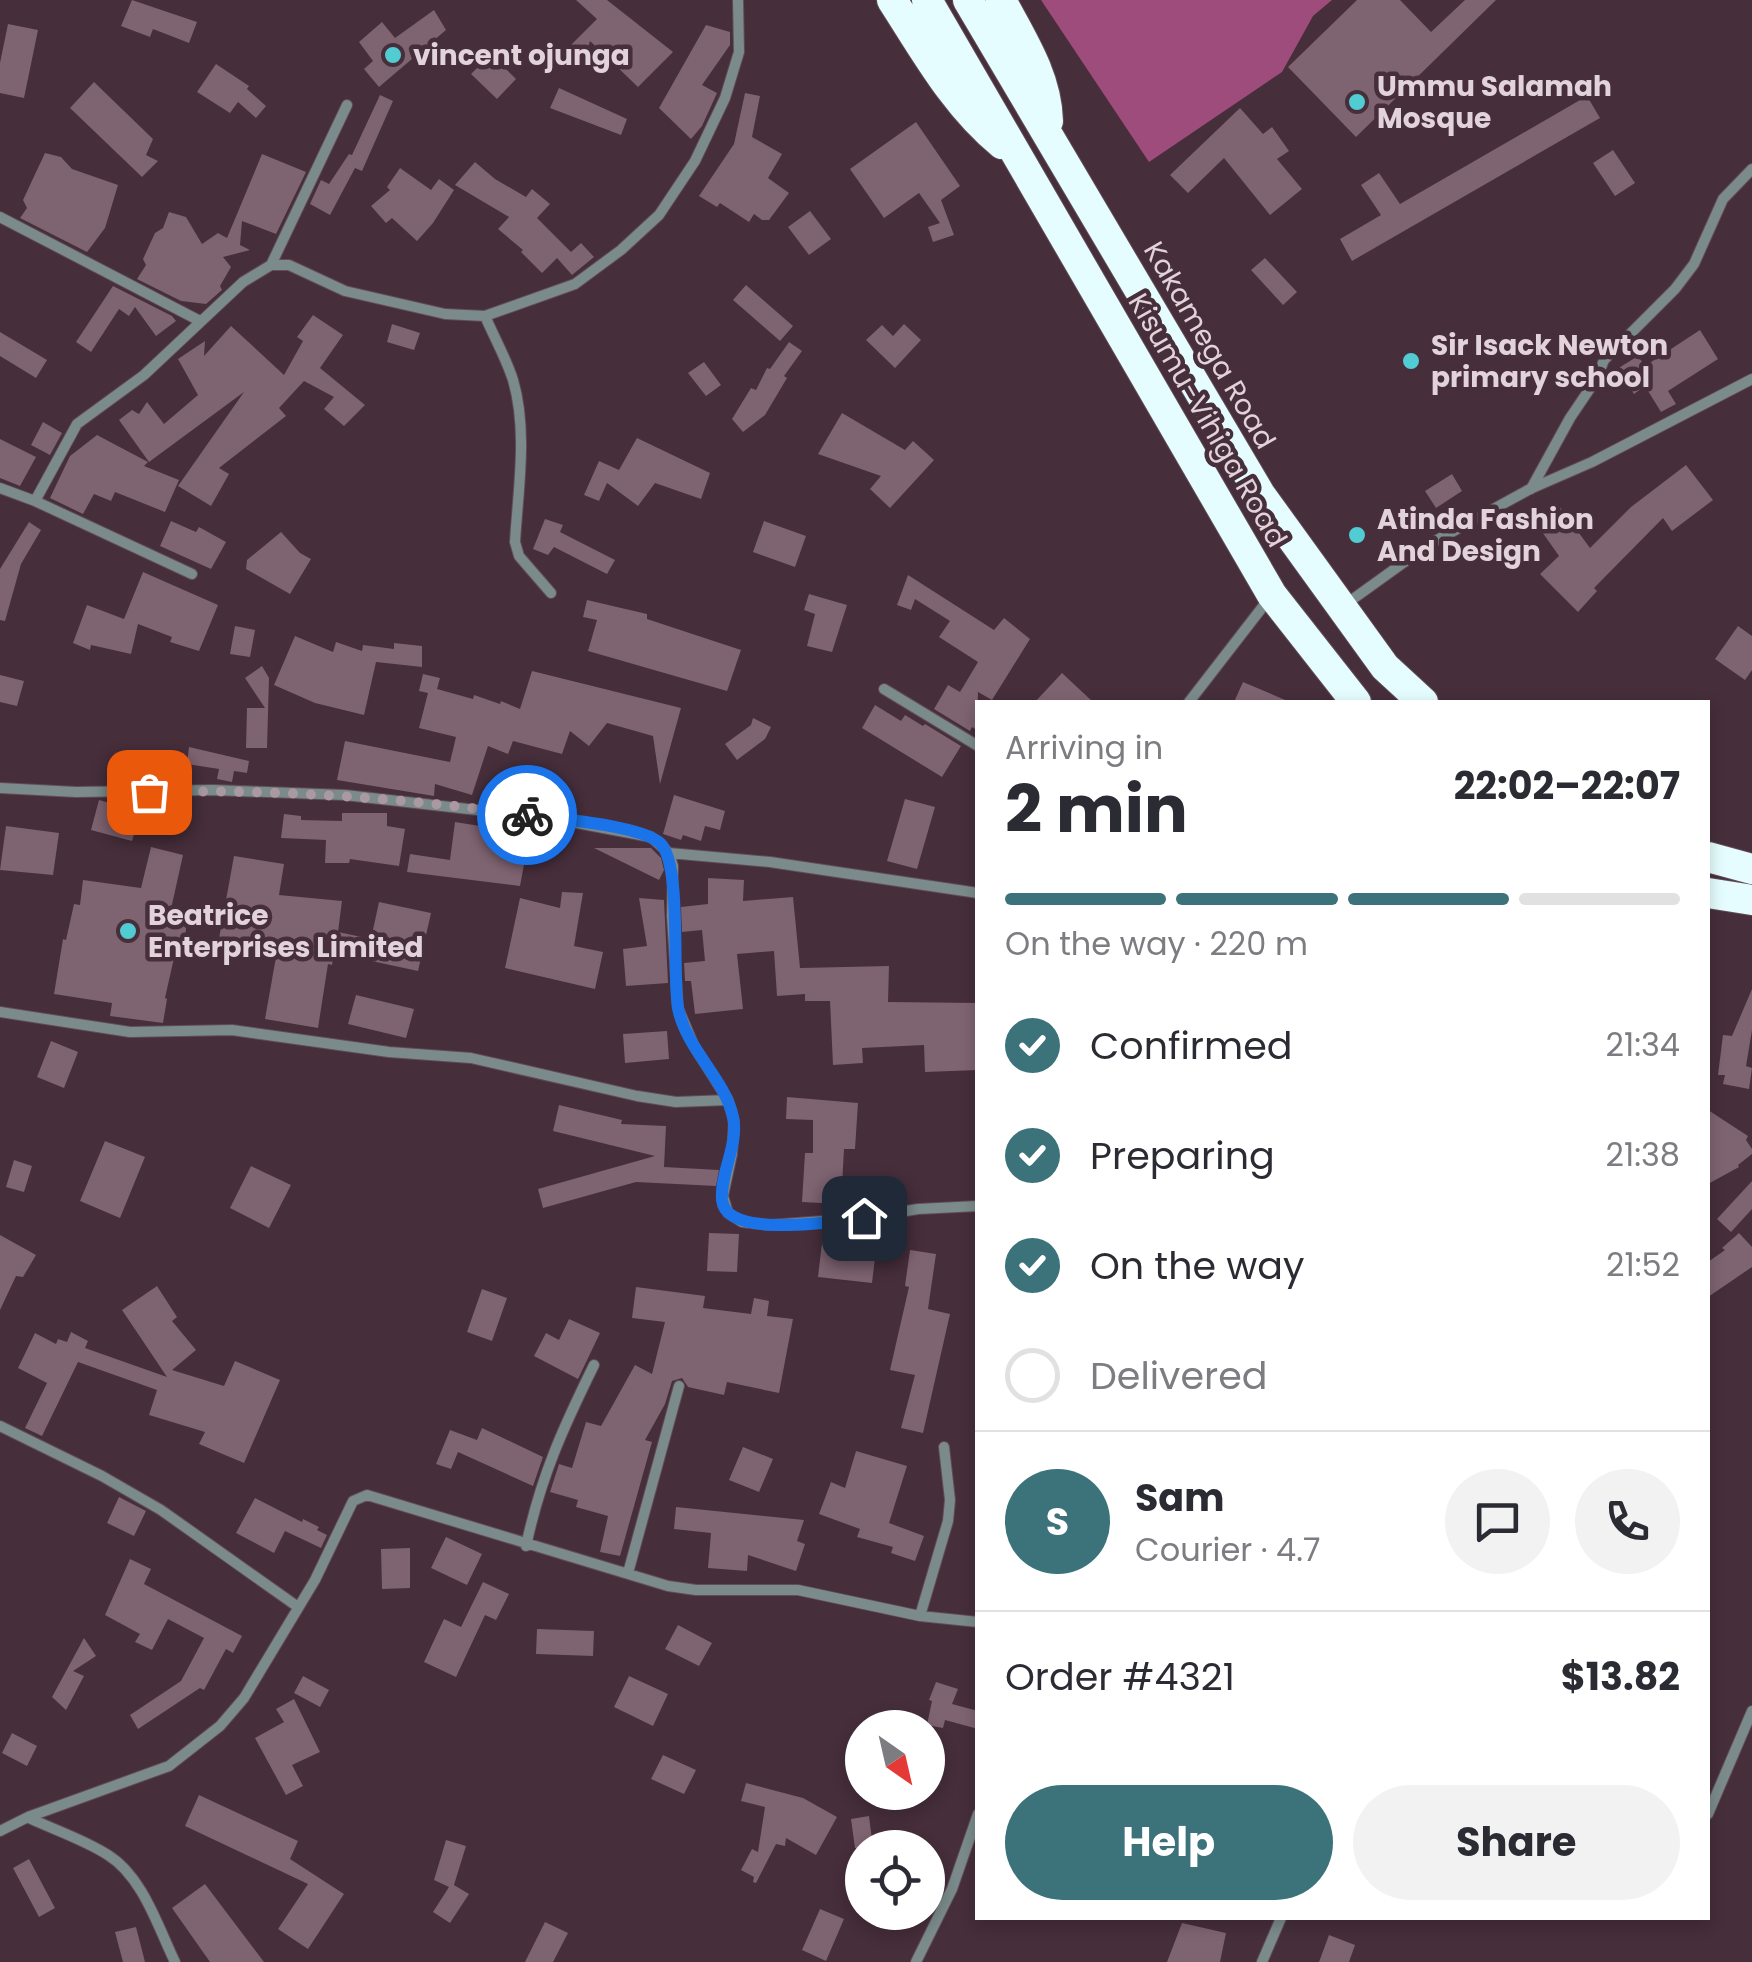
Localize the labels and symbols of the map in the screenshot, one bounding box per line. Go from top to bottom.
place label: vincent ojunga [413,36,630,75]
marker: vincent ojunga [382,44,404,66]
place label: Ummu Salamah Mosque [1377,67,1612,138]
marker: Ummu Salamah Mosque [1346,91,1368,113]
street label: Kakamega Road [1134,234,1285,456]
street label: Kisumu-Vihiga Road [1119,286,1296,554]
place label: Sir Isack Newton primary school [1431,326,1668,397]
marker: Sir Isack Newton primary school [1400,350,1422,372]
place label: Atinda Fashion And Design [1377,500,1594,571]
marker: Atinda Fashion And Design [1346,524,1368,546]
pin [107,750,192,835]
courier [477,765,577,865]
place label: Beatrice Enterprises Limited [148,896,423,967]
marker: Beatrice Enterprises Limited [117,920,139,942]
pin [822,1176,907,1261]
north arrow [845,1710,945,1810]

